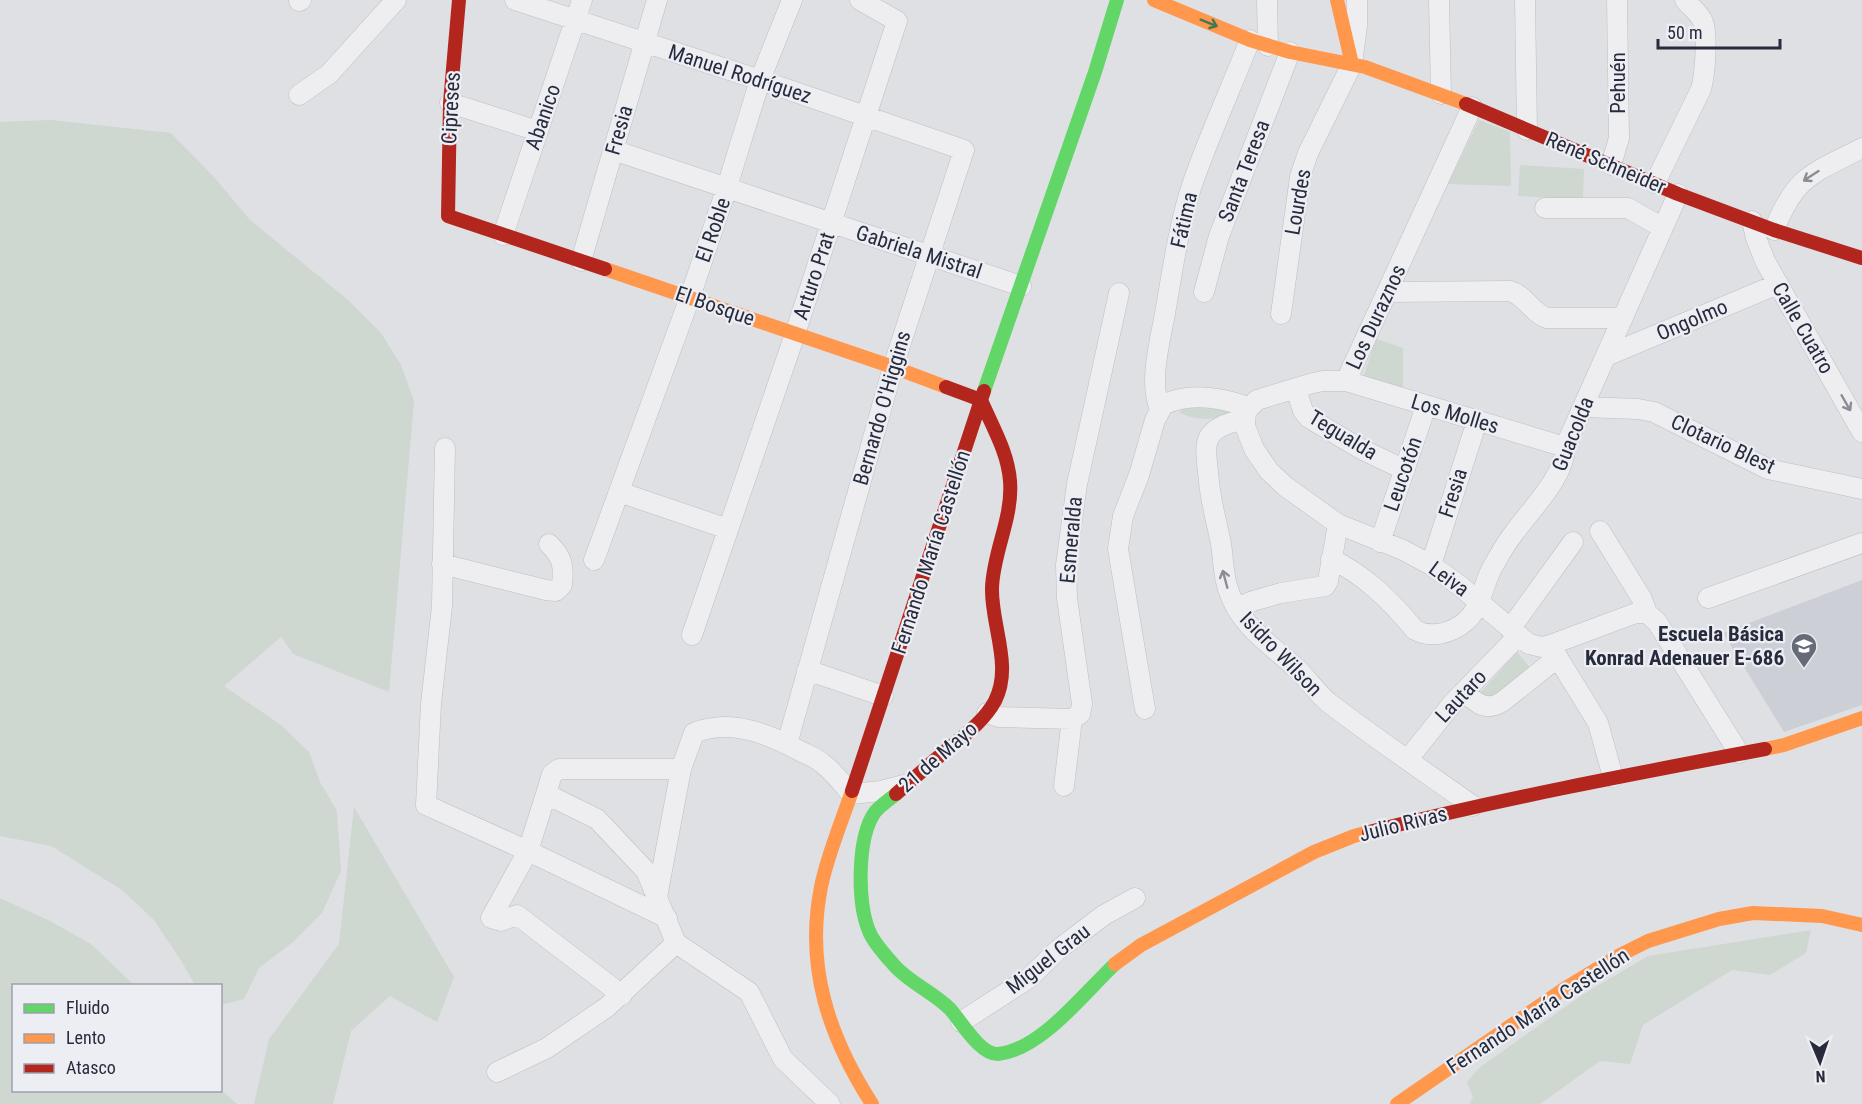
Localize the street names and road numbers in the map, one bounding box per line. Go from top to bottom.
street label: Manuel Rodríguez [666,40,814,108]
street label: Pehuén [1606,52,1630,114]
street label: Cipreses [437,71,465,145]
street label: Abanico [521,81,565,153]
street label: Fresia [601,102,637,158]
street label: Santa Teresa [1214,117,1274,225]
street label: René Schneider [1542,127,1670,199]
street label: Lourdes [1280,167,1316,237]
street label: Fátima [1166,190,1202,250]
street label: El Roble [691,194,735,265]
street label: Gabriela Mistral [853,220,985,284]
street label: Arturo Prat [789,229,839,323]
street label: Los Duraznos [1341,261,1411,373]
street label: Calle Cuatro [1767,278,1839,378]
street label: El Bosque [672,281,758,331]
street label: Ongolmo [1653,294,1731,346]
street label: Bernardo O'Higgins [849,328,915,488]
street label: Los Molles [1408,389,1502,439]
street label: Guacolda [1547,393,1599,475]
street label: Tegualda [1304,405,1382,465]
street label: Clotario Blest [1667,409,1779,479]
street label: Leucotón [1379,434,1427,514]
street label: Fernando María Castellón [887,447,975,657]
street label: Fresia [1434,465,1472,521]
street label: Esmeralda [1055,496,1087,584]
street label: Leiva [1424,556,1474,602]
street label: Isidro Wilson [1235,607,1327,701]
street label: Lautaro [1431,665,1491,727]
street label: 21 de Mayo [894,717,982,797]
street label: Julio Rivas [1357,802,1449,846]
street label: Miguel Grau [1001,919,1095,999]
street label: Fernando María Castellón [1442,943,1634,1079]

